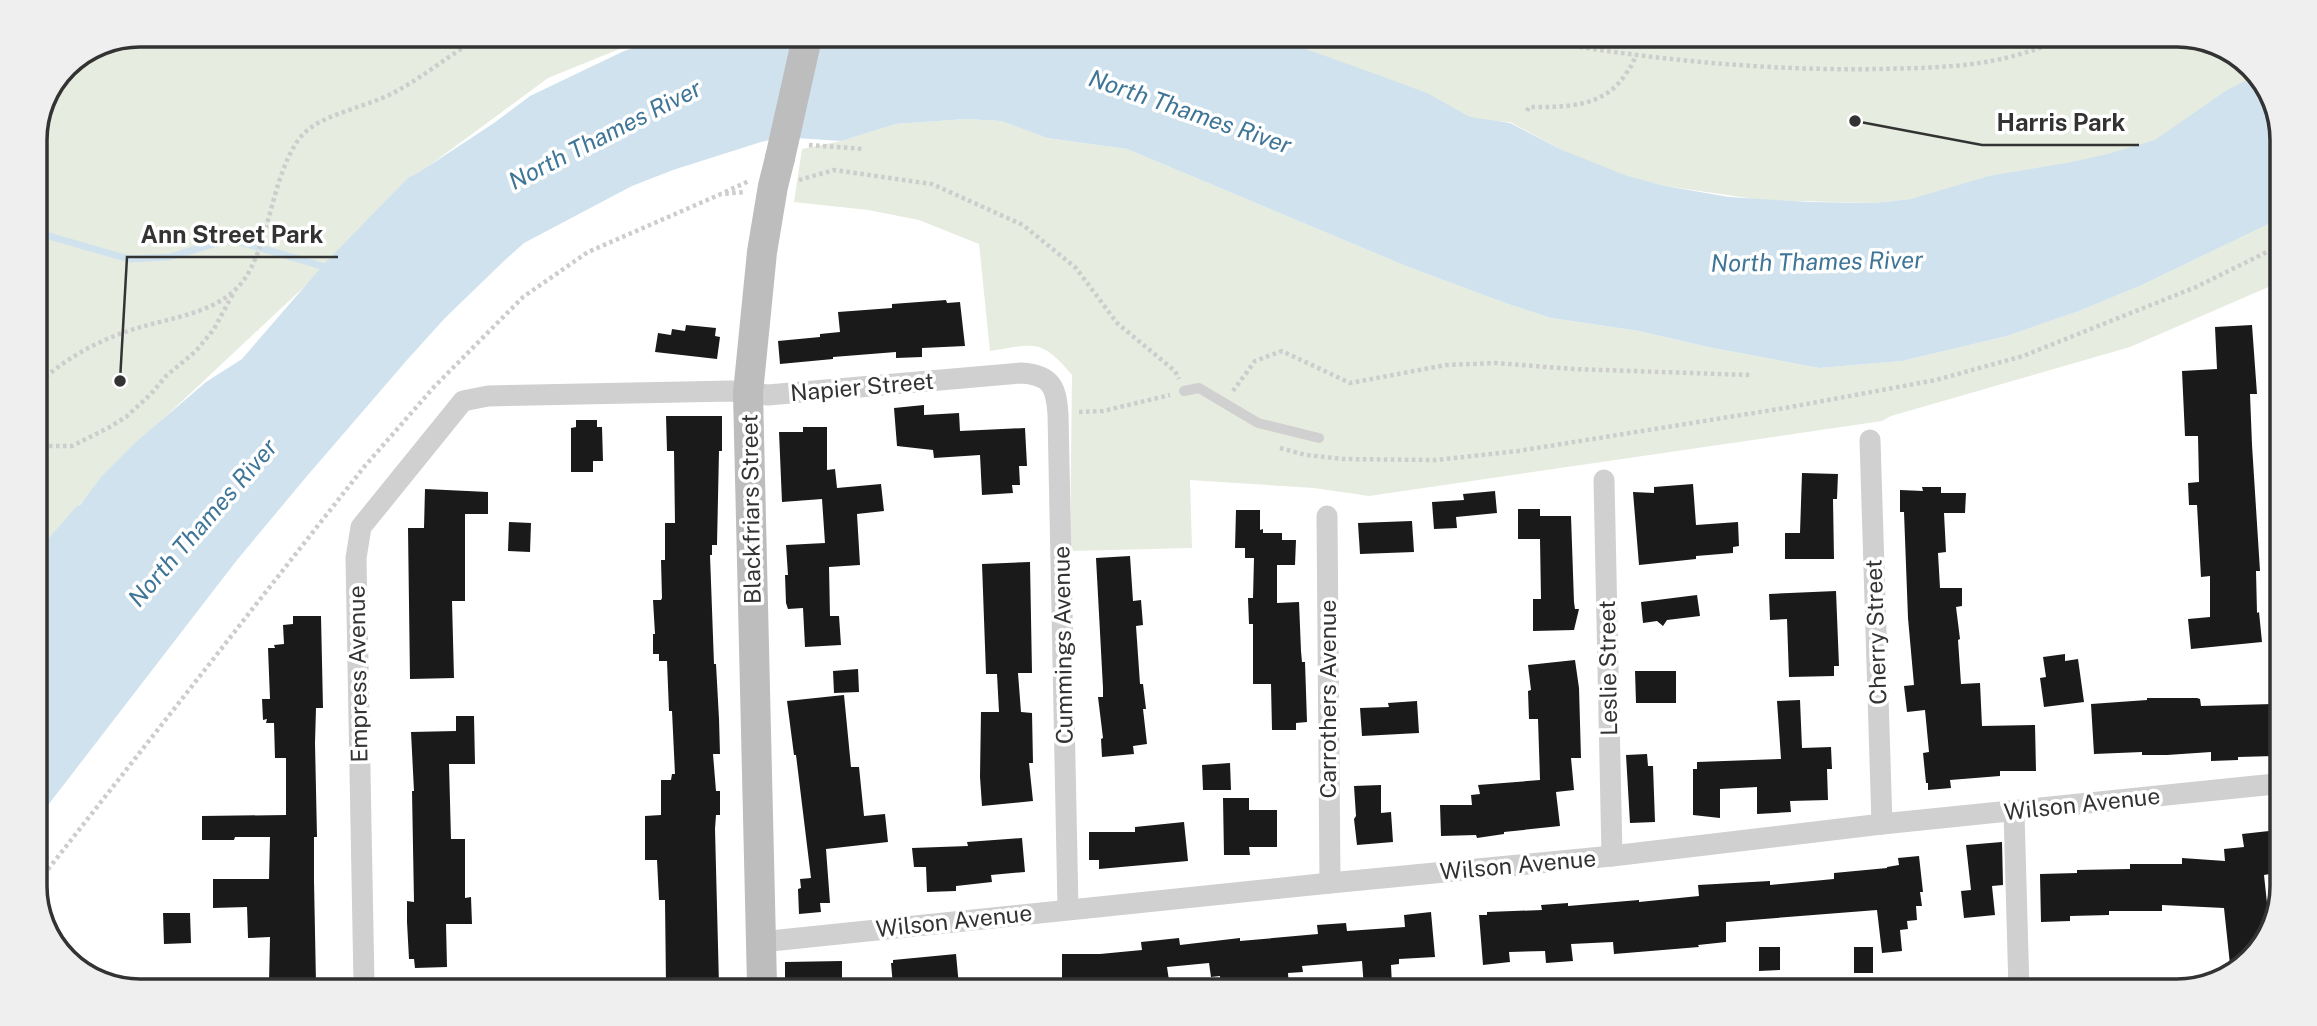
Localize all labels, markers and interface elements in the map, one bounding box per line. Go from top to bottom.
water label: North Thames River [1085,63,1296,159]
water label: North Thames River [503,73,706,195]
callout: Harris Park [1982,100,2139,145]
text: Harris Park [1997,108,2126,136]
callout: Ann Street Park [127,212,338,257]
text: Ann Street Park [141,220,324,248]
water label: North Thames River [1710,245,1924,277]
street label: Napier Street [789,367,935,406]
street label: Blackfriars Street [735,414,766,604]
water label: North Thames River [122,432,283,612]
street label: Cummings Avenue [1047,546,1078,744]
street label: Cherry Street [1859,559,1892,705]
street label: Empress Avenue [342,585,373,763]
street label: Carrothers Avenue [1314,600,1341,798]
street label: Leslie Street [1593,600,1622,736]
street label: Wilson Avenue [2003,782,2161,825]
street label: Wilson Avenue [1439,844,1597,885]
street label: Wilson Avenue [875,899,1033,942]

